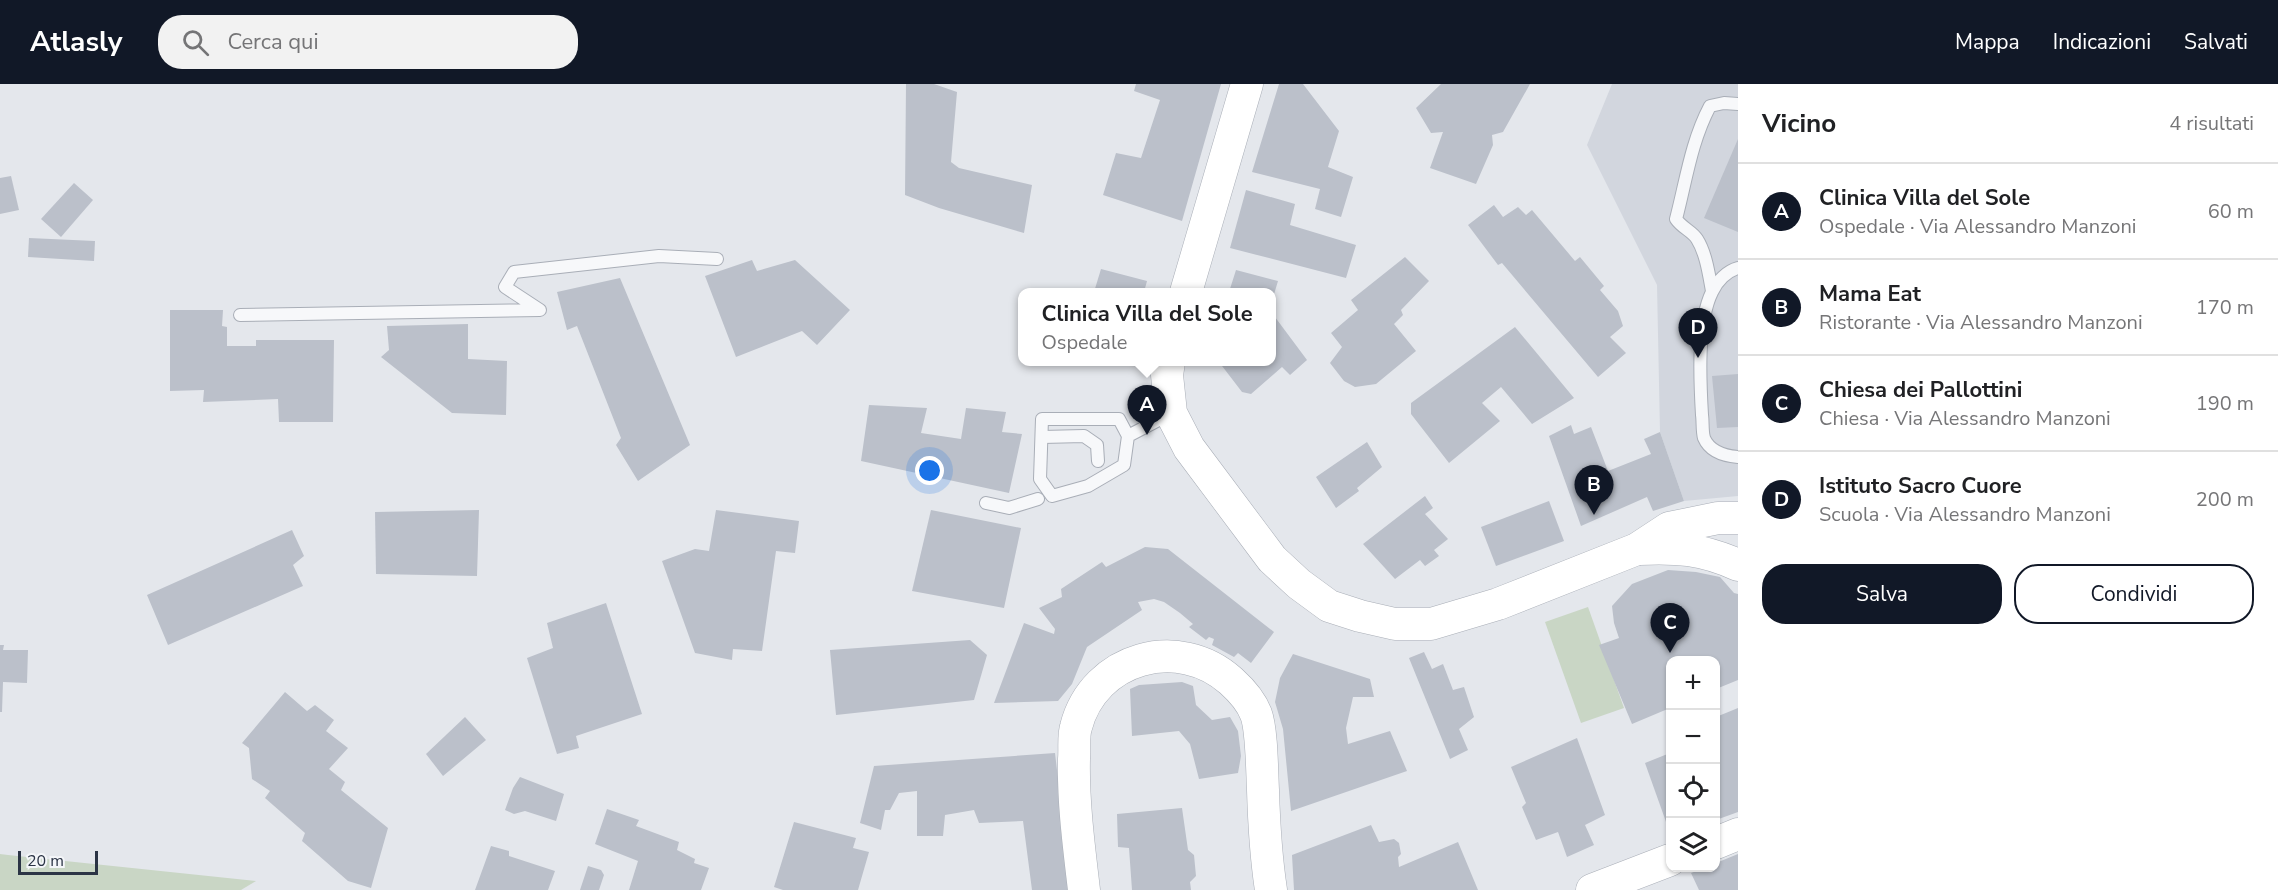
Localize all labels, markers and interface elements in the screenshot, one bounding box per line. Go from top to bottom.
search box [158,15,578,69]
text: Atlasly [30,23,122,61]
icon: search [179,26,212,59]
text: Cerca qui [227,27,319,57]
text: Mappa [1955,28,2020,56]
text: Indicazioni [2053,28,2151,56]
text: Salvati [2184,28,2248,56]
text: Vicino [1762,106,1836,141]
text: 4 risultati [2169,110,2254,137]
text: Clinica Villa del Sole [1819,183,2030,213]
text: A [1774,198,1789,225]
text: 60 m [2208,198,2254,225]
text: Ospedale · Via Alessandro Manzoni [1819,213,2136,240]
text: Mama Eat [1819,279,1921,309]
popup [1018,288,1276,366]
text: B [1775,294,1788,321]
text: 170 m [2196,294,2254,321]
text: Clinica Villa del Sole [1041,299,1253,329]
pin: D [1678,308,1718,358]
text: Ristorante · Via Alessandro Manzoni [1819,309,2143,336]
text: Ospedale [1041,329,1127,356]
text: Chiesa dei Pallottini [1819,375,2022,405]
pin: A [1128,386,1166,435]
text: C [1775,390,1788,417]
text: 190 m [2196,390,2254,417]
text: Chiesa · Via Alessandro Manzoni [1819,405,2111,432]
your location [915,456,944,485]
pin: B [1574,466,1614,515]
text: Istituto Sacro Cuore [1819,471,2022,501]
text: D [1774,486,1789,513]
text: 200 m [2196,486,2254,513]
text: Scuola · Via Alessandro Manzoni [1819,501,2111,528]
button: Salva [1762,564,2002,624]
button: Condividi [2014,564,2254,624]
pin: C [1650,604,1690,653]
map controls [1666,656,1720,872]
button: + [1666,656,1720,710]
button: − [1666,710,1720,764]
button: locate [1666,764,1720,818]
button: layers [1666,818,1720,872]
scale bar [18,848,98,876]
text: 20 m [27,850,64,872]

